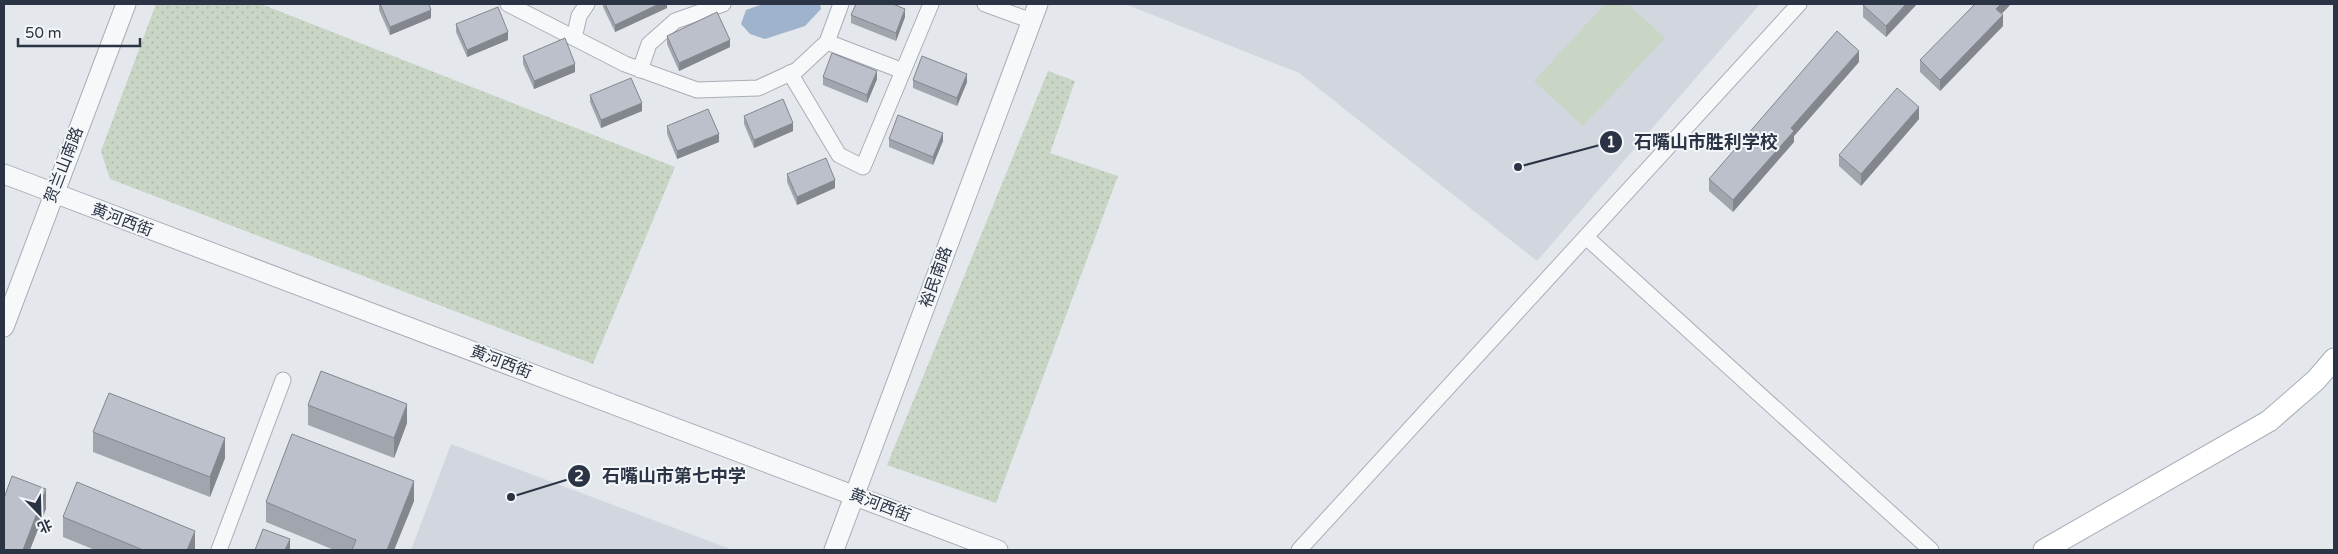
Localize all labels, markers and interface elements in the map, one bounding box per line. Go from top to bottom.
scale bar [18,15,140,47]
text: 50 m [25,24,62,42]
street label: 贺兰山南路 [40,124,88,206]
callout: 石嘴山市胜利学校 [1599,125,1788,158]
text: 石嘴山市胜利学校 [1634,131,1778,153]
text: 1 [1606,133,1616,151]
street label: 黄河西街 [89,199,155,241]
street label: 裕民南路 [916,244,956,310]
street label: 黄河西街 [468,341,534,383]
callout: 石嘴山市第七中学 [567,459,756,492]
text: 石嘴山市第七中学 [602,465,746,487]
text: 2 [574,467,584,485]
street label: 黄河西街 [847,484,913,526]
north arrow [15,489,65,539]
text: 北 [35,515,55,536]

